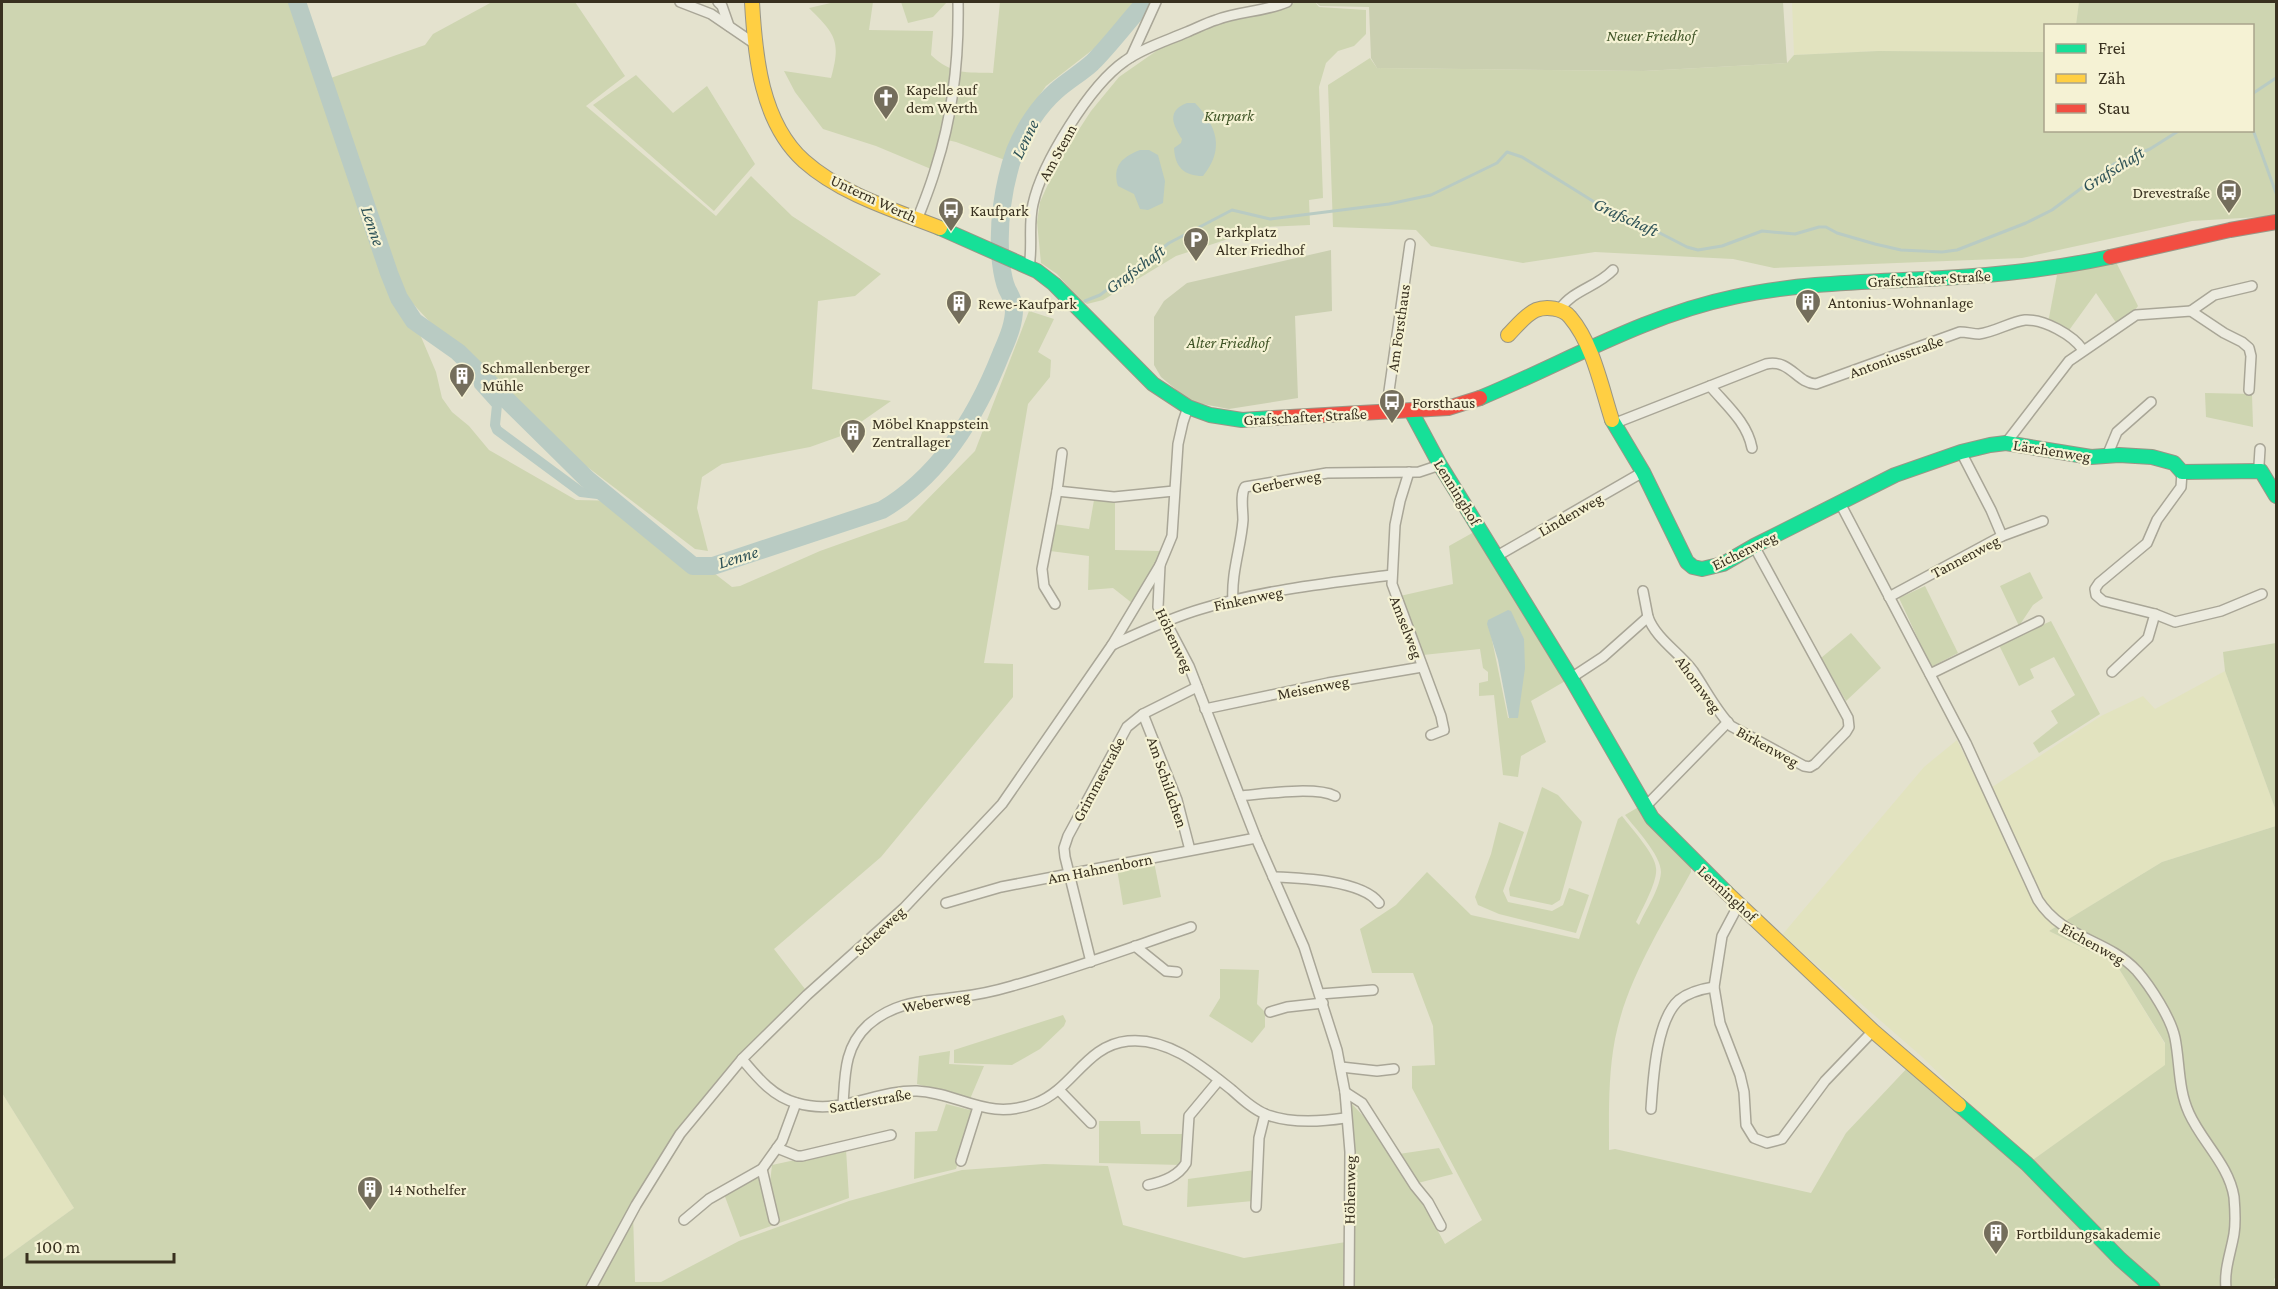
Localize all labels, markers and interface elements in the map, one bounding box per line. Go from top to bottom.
legend [2044,24,2254,132]
park label: Neuer Friedhof [1606,27,1698,45]
text: Frei [2098,38,2126,58]
text: Zäh [2098,68,2126,88]
place label: Kapelle auf dem Werth [906,81,978,116]
church icon: Kapelle auf dem Werth [871,83,901,121]
text: Stau [2098,98,2131,118]
park label: Kurpark [1204,107,1255,125]
water label: Lenne [1007,116,1043,162]
street label: Am Stenn [1035,121,1080,183]
water label: Grafschaft [2078,142,2148,196]
street label: Unterm Werth [828,171,920,226]
bus stop icon: Drevestraße [2214,177,2244,215]
place label: Drevestraße [2132,184,2210,201]
water label: Grafschaft [1590,193,1662,241]
bus stop icon: Kaufpark [936,195,966,233]
place label: Kaufpark [970,202,1029,220]
water label: Lenne [357,203,389,249]
place label: Parkplatz Alter Friedhof [1216,223,1306,258]
parking icon: Parkplatz Alter Friedhof [1181,225,1211,263]
water label: Grafschaft [1101,240,1169,298]
street label: Grafschafter Straße [1867,267,1991,290]
street label: Am Forsthaus [1384,283,1413,373]
building icon: Antonius-Wohnanlage [1793,287,1823,325]
building icon: Rewe-Kaufpark [944,288,974,326]
place label: Antonius-Wohnanlage [1828,294,1973,312]
place label: Rewe-Kaufpark [978,295,1077,313]
street label: Antoniusstraße [1847,332,1945,381]
park label: Alter Friedhof [1186,334,1272,352]
place label: Schmallenberger Mühle [482,359,590,394]
building icon: Schmallenberger Mühle [447,361,477,399]
bus stop icon: Forsthaus [1377,387,1407,425]
place label: Forsthaus [1412,394,1475,411]
street label: Grafschafter Straße [1243,405,1367,428]
place label: Möbel Knappstein Zentrallager [872,415,989,451]
building icon: Möbel Knappstein Zentrallager [838,417,868,455]
street label: Lärchenweg [2012,436,2092,466]
street label: Lenninghof [1430,456,1485,530]
street label: Gerberweg [1250,466,1323,498]
street label: Lindenweg [1535,489,1606,540]
street label: Eichenweg [1709,527,1780,574]
street label: Tannenweg [1928,531,2003,582]
water label: Lenne [716,541,761,573]
street label: Finkenweg [1212,583,1285,615]
street label: Amselweg [1386,593,1426,662]
street label: Höhenweg [1151,605,1197,676]
street label: Ahornweg [1671,652,1725,717]
street label: Meisenweg [1276,672,1351,704]
street label: Birkenweg [1733,723,1802,771]
street label: Grimmestraße [1069,734,1128,824]
street label: Am Schildchen [1144,734,1191,830]
street label: Am Hahnenborn [1046,850,1154,887]
street label: Lenninghof [1694,862,1761,926]
street label: Scheeweg [850,902,909,959]
street label: Eichenweg [2058,919,2128,969]
street label: Weberweg [901,987,972,1017]
street label: Sattlerstraße [828,1085,912,1116]
street label: Höhenweg [1340,1155,1360,1225]
building icon: 14 Nothelfer [355,1174,385,1212]
place label: 14 Nothelfer [389,1181,467,1198]
building icon: Fortbildungsakademie [1981,1218,2011,1256]
place label: Fortbildungsakademie [2016,1225,2160,1243]
scale bar [27,1226,174,1264]
text: 100 m [36,1237,81,1257]

